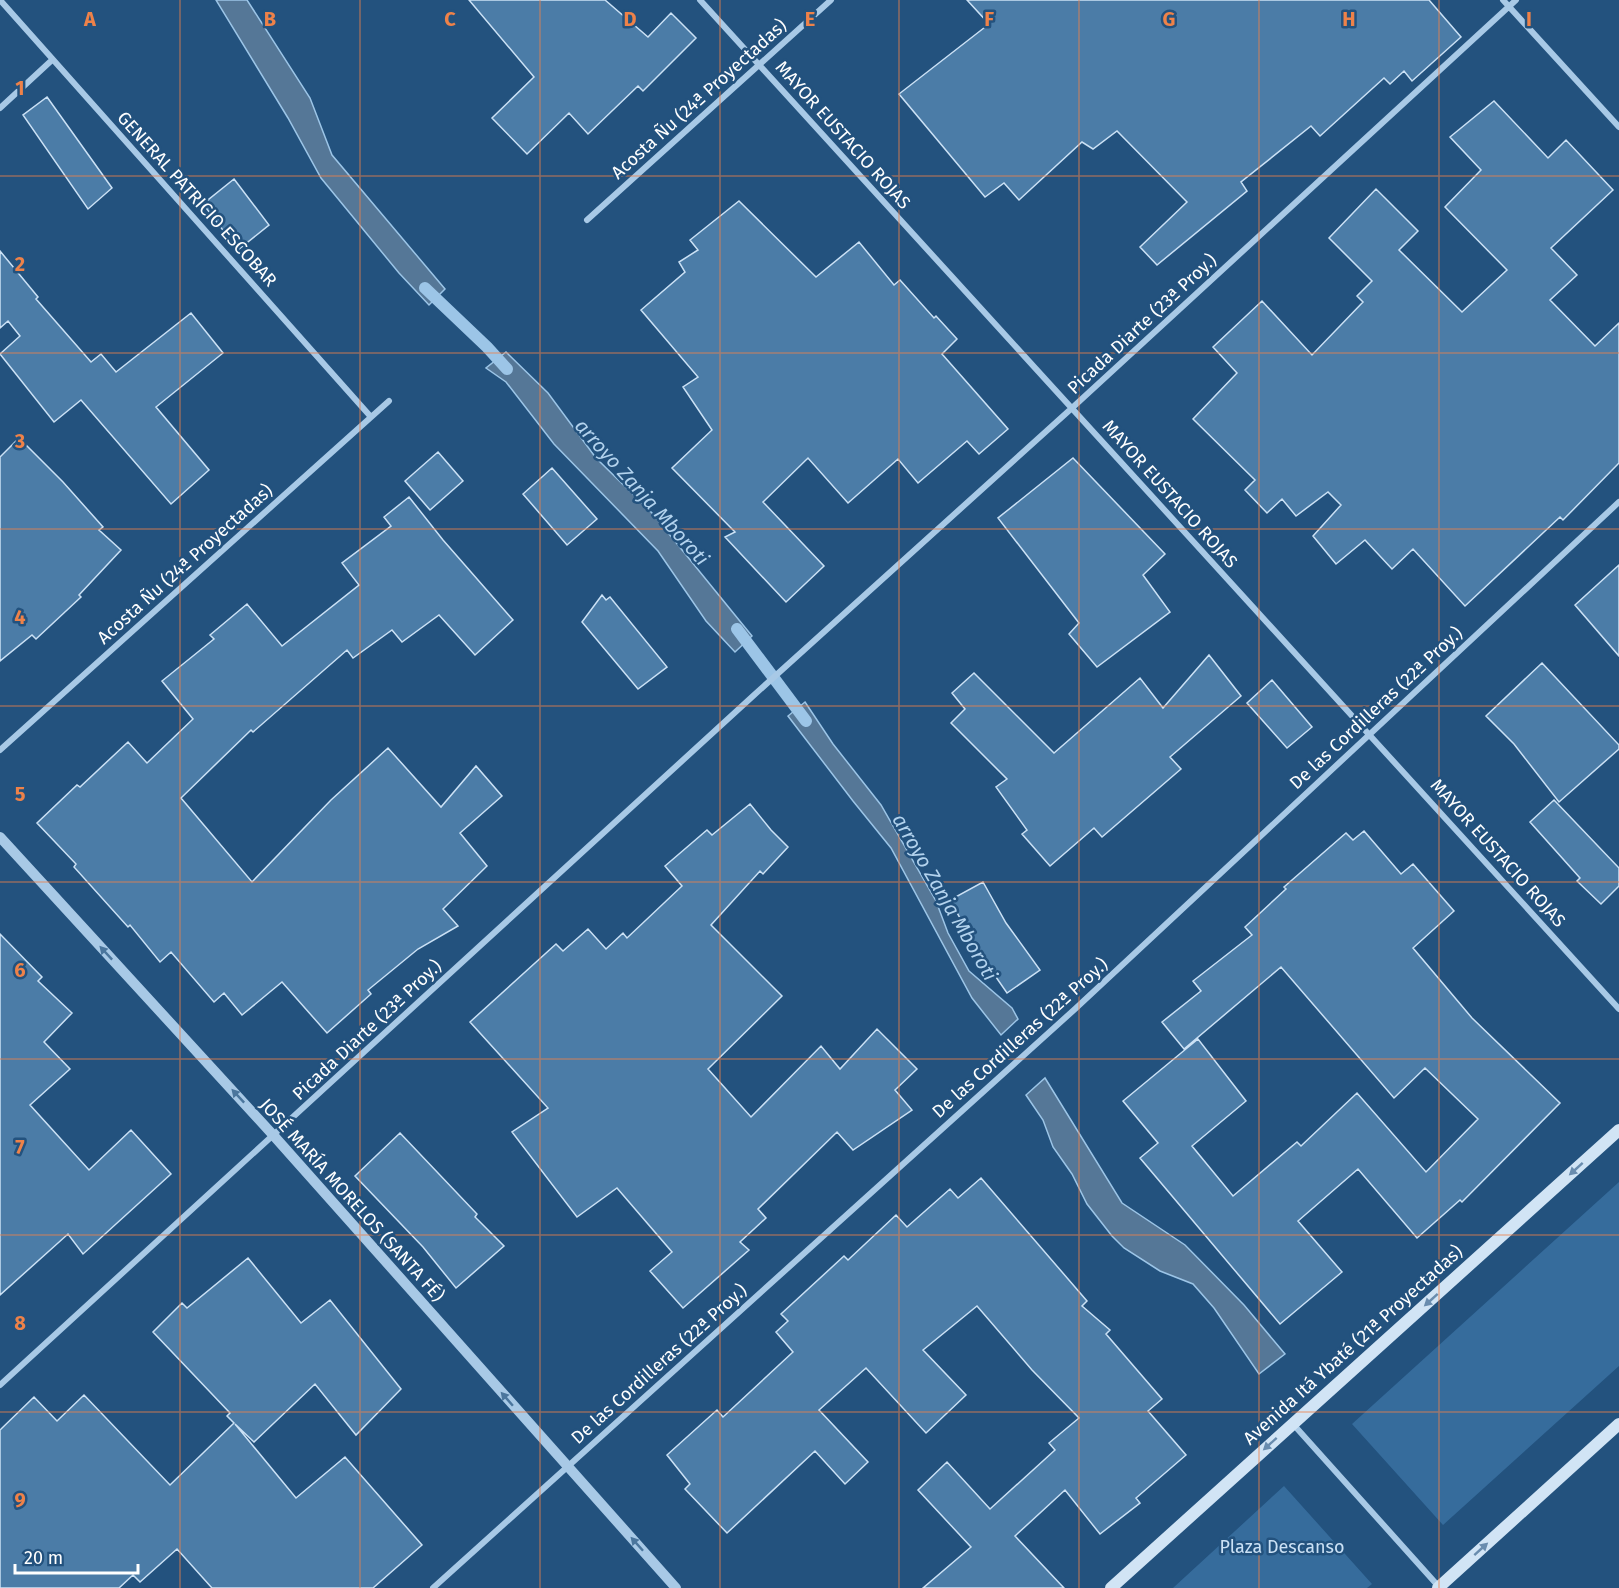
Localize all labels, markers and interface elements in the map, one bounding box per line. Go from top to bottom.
text: A [83,7,97,31]
text: B [264,7,276,31]
text: C [444,7,456,31]
text: D [623,7,637,31]
text: E [805,7,815,31]
text: F [984,7,994,31]
text: G [1163,7,1175,31]
text: H [1342,7,1356,31]
text: I [1526,7,1532,31]
street label: Acosta Ñu (24ª Proyectadas) [606,14,791,184]
street label: MAYOR EUSTACIO ROJAS [771,56,915,214]
text: 1 [15,76,25,100]
street label: GENERAL PATRICIO ESCOBAR [112,107,282,291]
street label: Picada Diarte (23ª Proy.) [1063,249,1221,399]
text: 2 [15,252,25,276]
water label: arroyo Zanja Mboroti [570,414,714,570]
street label: MAYOR EUSTACIO ROJAS [1098,415,1242,573]
text: 3 [14,429,25,453]
street label: Acosta Ñu (24ª Proyectadas) [92,479,277,649]
text: 4 [14,605,26,629]
street label: De las Cordilleras (22ª Proy.) [1285,622,1467,794]
street label: MAYOR EUSTACIO ROJAS [1426,774,1570,932]
text: 5 [15,782,26,806]
water label: arroyo Zanja Mboroti [887,809,1003,985]
one-way arrow [99,945,113,960]
street label: De las Cordilleras (22ª Proy.) [928,953,1112,1123]
street label: Picada Diarte (23ª Proy.) [288,955,446,1105]
text: 6 [14,958,26,982]
one-way arrow [232,1089,245,1104]
street label: JOSÉ MARÍA MORELOS (SANTA FÉ) [255,1093,450,1306]
text: 7 [15,1135,25,1159]
one-way arrow [1568,1162,1583,1176]
street label: Avenida Itá Ybaté (21ª Proyectadas) [1239,1240,1467,1449]
street label: De las Cordilleras (22ª Proy.) [567,1279,751,1449]
one-way arrow [1424,1292,1438,1306]
text: 8 [14,1311,26,1335]
one-way arrow [501,1392,514,1407]
one-way arrow [1263,1437,1278,1451]
text: 9 [14,1488,26,1512]
park label: Plaza Descanso [1220,1536,1344,1558]
scale bar [15,1537,138,1575]
one-way arrow [630,1537,644,1552]
one-way arrow [1473,1543,1488,1556]
text: 20 m [24,1547,63,1569]

